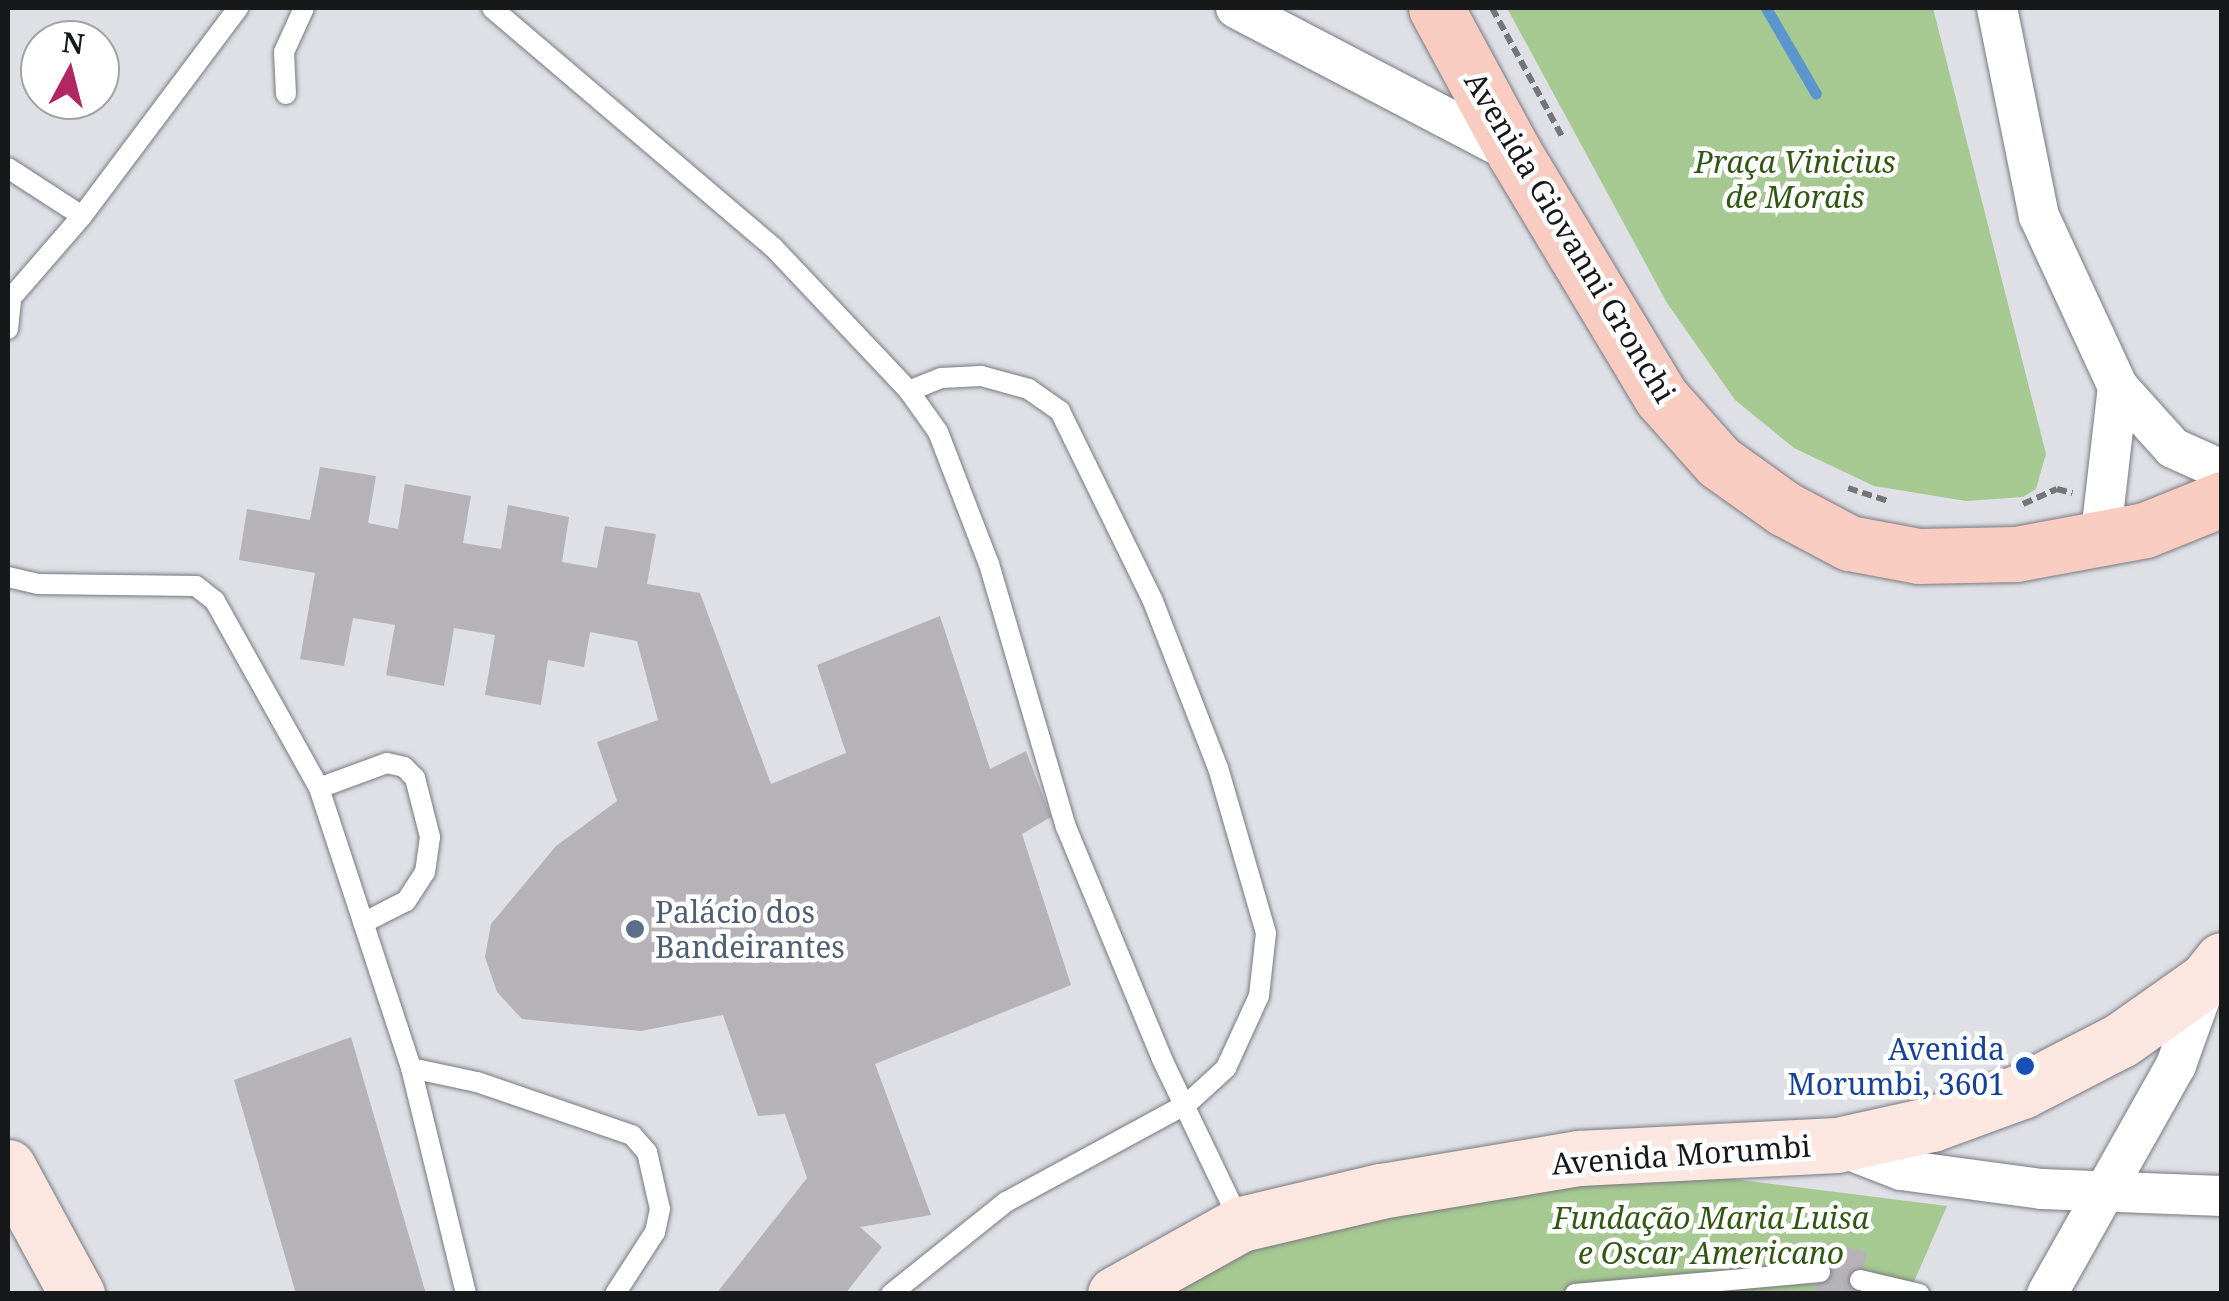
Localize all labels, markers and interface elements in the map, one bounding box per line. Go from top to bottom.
north arrow [20,20,120,120]
text: N [60,22,87,62]
street label: Avenida Giovanni Gronchi [1457,65,1683,409]
park label: Praça Vinicius de Morais [1694,144,1896,214]
place label: Palácio dos Bandeirantes [655,894,845,964]
marker: Palácio dos Bandeirantes [624,918,646,940]
place label: Avenida Morumbi, 3601 [1788,1031,2005,1102]
marker: Avenida Morumbi, 3601 [2014,1055,2036,1077]
street label: Avenida Morumbi [1550,1128,1812,1182]
park label: Fundação Maria Luisa e Oscar Americano [1553,1200,1869,1270]

